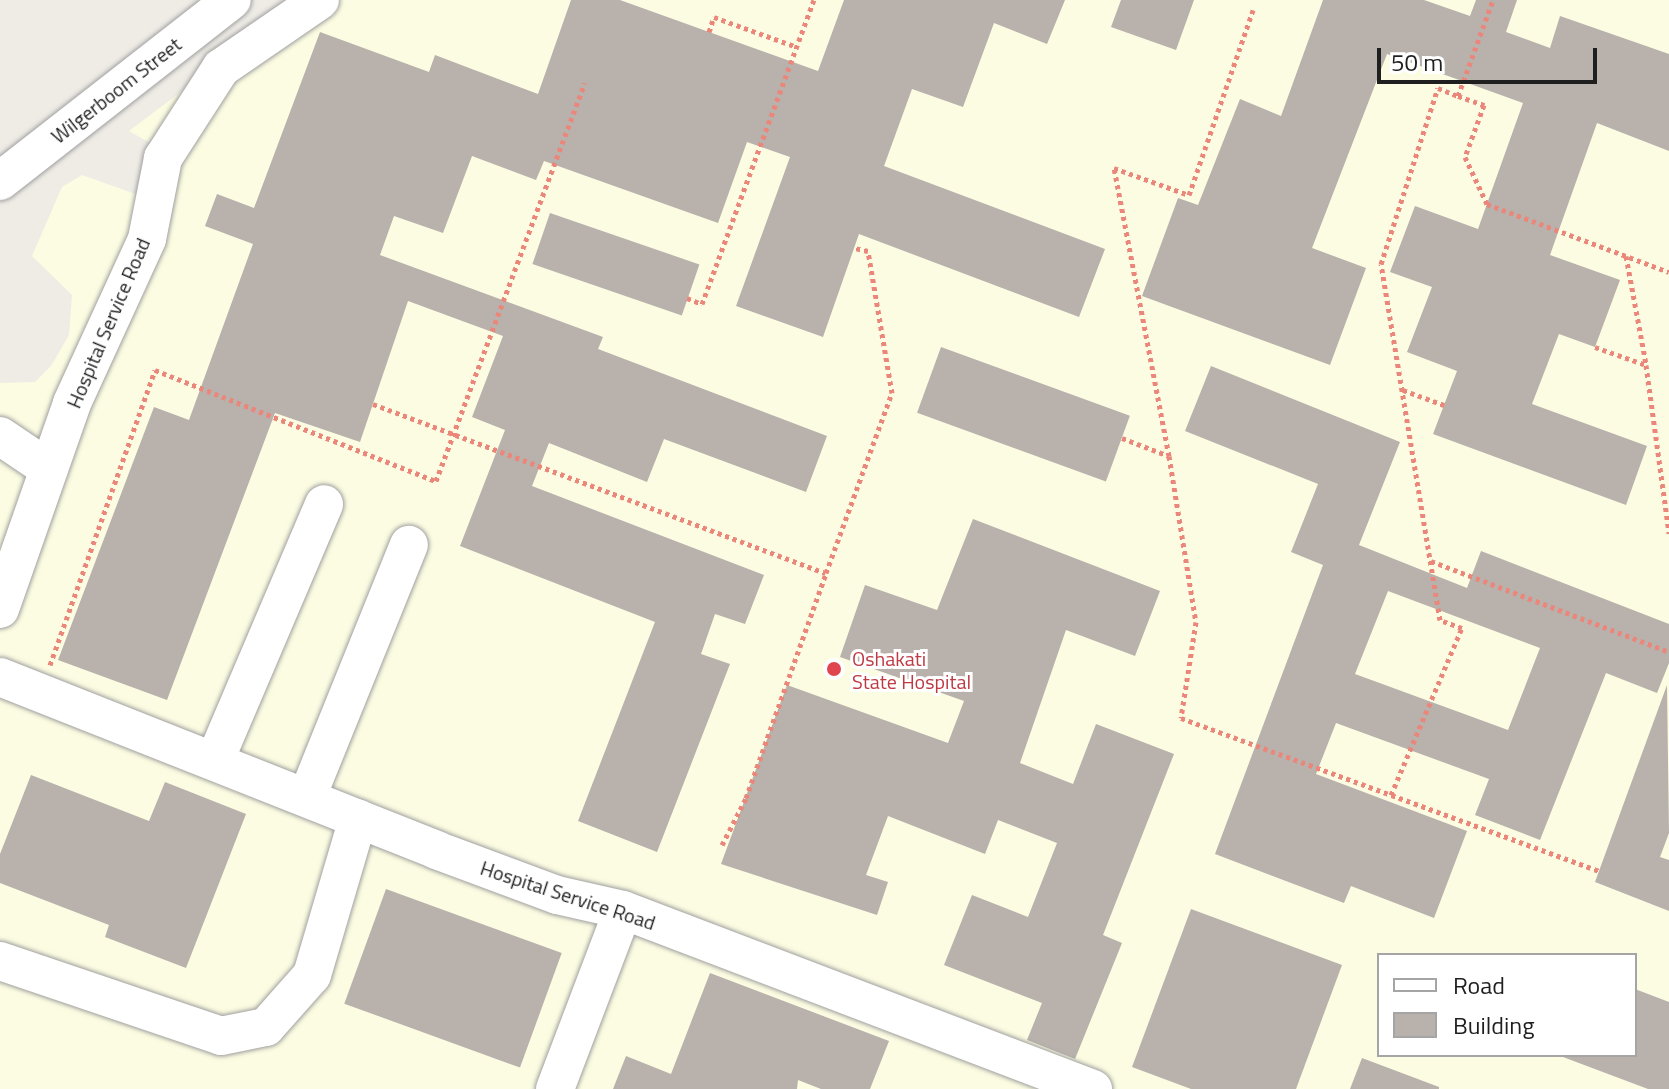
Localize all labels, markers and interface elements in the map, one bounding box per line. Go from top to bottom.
street label: Wilgerboom Street [46,32,186,148]
scale bar [1381,32,1601,82]
text: 50 m [1391,44,1443,80]
street label: Hospital Service Road [61,234,155,412]
place label: Oshakati State Hospital [852,646,971,693]
marker: Oshakati State Hospital [823,658,845,680]
street label: Hospital Service Road [478,855,658,935]
legend [1377,953,1637,1057]
text: Road [1453,967,1505,1003]
text: Building [1453,1007,1535,1043]

